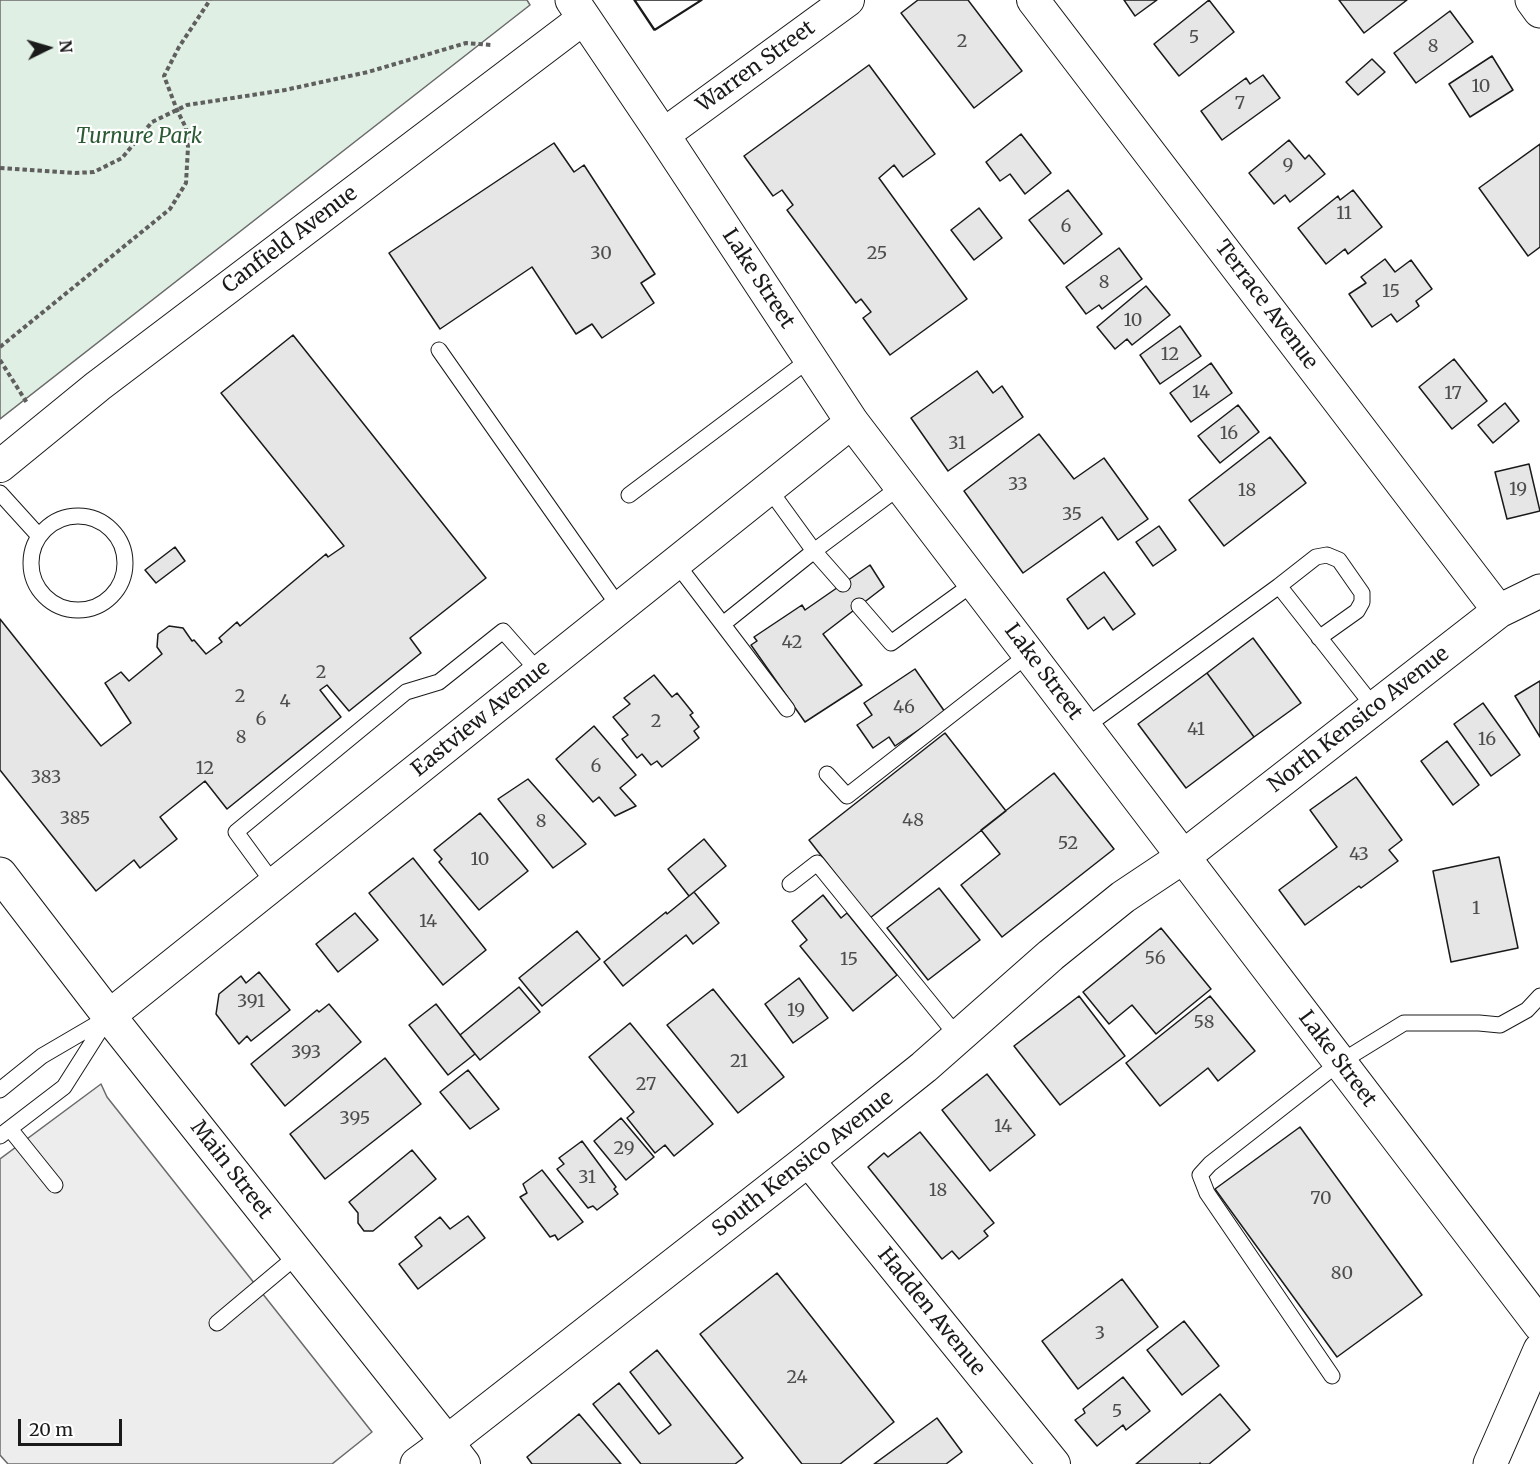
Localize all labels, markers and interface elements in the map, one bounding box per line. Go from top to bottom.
street label: Warren Street [692,16,820,118]
north arrow [18,18,78,78]
house number: 5 [1189,27,1199,49]
house number: 2 [957,31,967,53]
house number: 8 [1428,36,1438,58]
text: N [55,39,76,54]
house number: 10 [1472,76,1490,98]
house number: 7 [1235,93,1245,115]
park label: Turnure Park [76,124,202,150]
house number: 9 [1283,155,1293,177]
street label: Canfield Avenue [217,181,363,299]
house number: 11 [1336,203,1352,225]
house number: 6 [1061,216,1071,238]
street label: Lake Street [716,224,800,334]
street label: Terrace Avenue [1209,236,1323,374]
house number: 30 [590,243,612,265]
house number: 25 [867,243,887,265]
house number: 8 [1099,272,1109,294]
house number: 15 [1382,281,1400,303]
house number: 10 [1124,310,1142,332]
house number: 12 [1161,344,1179,366]
house number: 14 [1192,382,1210,404]
house number: 17 [1444,383,1462,405]
house number: 16 [1220,423,1238,445]
house number: 31 [948,433,966,455]
house number: 33 [1008,474,1028,496]
house number: 19 [1509,479,1527,501]
house number: 18 [1238,480,1256,502]
house number: 35 [1062,504,1082,526]
street label: Lake Street [999,619,1087,725]
house number: 42 [782,632,802,654]
street label: North Kensico Avenue [1264,642,1454,798]
street label: Eastview Avenue [407,656,555,782]
house number: 2 [316,662,326,684]
house number: 2 [235,686,245,708]
house number: 4 [279,691,291,713]
house number: 46 [893,697,915,719]
house number: 6 [256,709,266,731]
house number: 2 [651,711,661,733]
house number: 41 [1187,719,1205,741]
house number: 8 [236,727,246,749]
house number: 16 [1478,729,1496,751]
house number: 6 [591,756,601,778]
house number: 12 [196,758,214,780]
house number: 383 [31,767,61,789]
house number: 385 [60,808,90,830]
house number: 48 [902,810,924,832]
house number: 8 [536,811,546,833]
house number: 52 [1058,833,1078,855]
house number: 43 [1349,844,1369,866]
house number: 10 [471,849,489,871]
house number: 1 [1472,898,1480,920]
house number: 14 [419,911,437,933]
house number: 56 [1144,948,1166,970]
house number: 15 [840,949,858,971]
house number: 391 [237,991,265,1013]
house number: 19 [787,1000,805,1022]
street label: Lake Street [1293,1006,1381,1112]
house number: 58 [1194,1012,1214,1034]
house number: 393 [291,1042,321,1064]
house number: 21 [730,1051,748,1073]
house number: 27 [636,1074,656,1096]
street label: South Kensico Avenue [708,1086,898,1242]
house number: 395 [340,1108,370,1130]
street label: Main Street [185,1116,277,1224]
house number: 14 [994,1116,1012,1138]
house number: 29 [613,1138,635,1160]
house number: 31 [578,1167,596,1189]
house number: 18 [929,1180,947,1202]
house number: 70 [1310,1188,1332,1210]
street label: Hadden Avenue [872,1243,990,1381]
house number: 80 [1331,1263,1353,1285]
house number: 3 [1095,1323,1105,1345]
house number: 24 [786,1367,808,1389]
house number: 5 [1112,1401,1122,1423]
scale bar [21,1407,124,1445]
text: 20 m [29,1418,73,1441]

